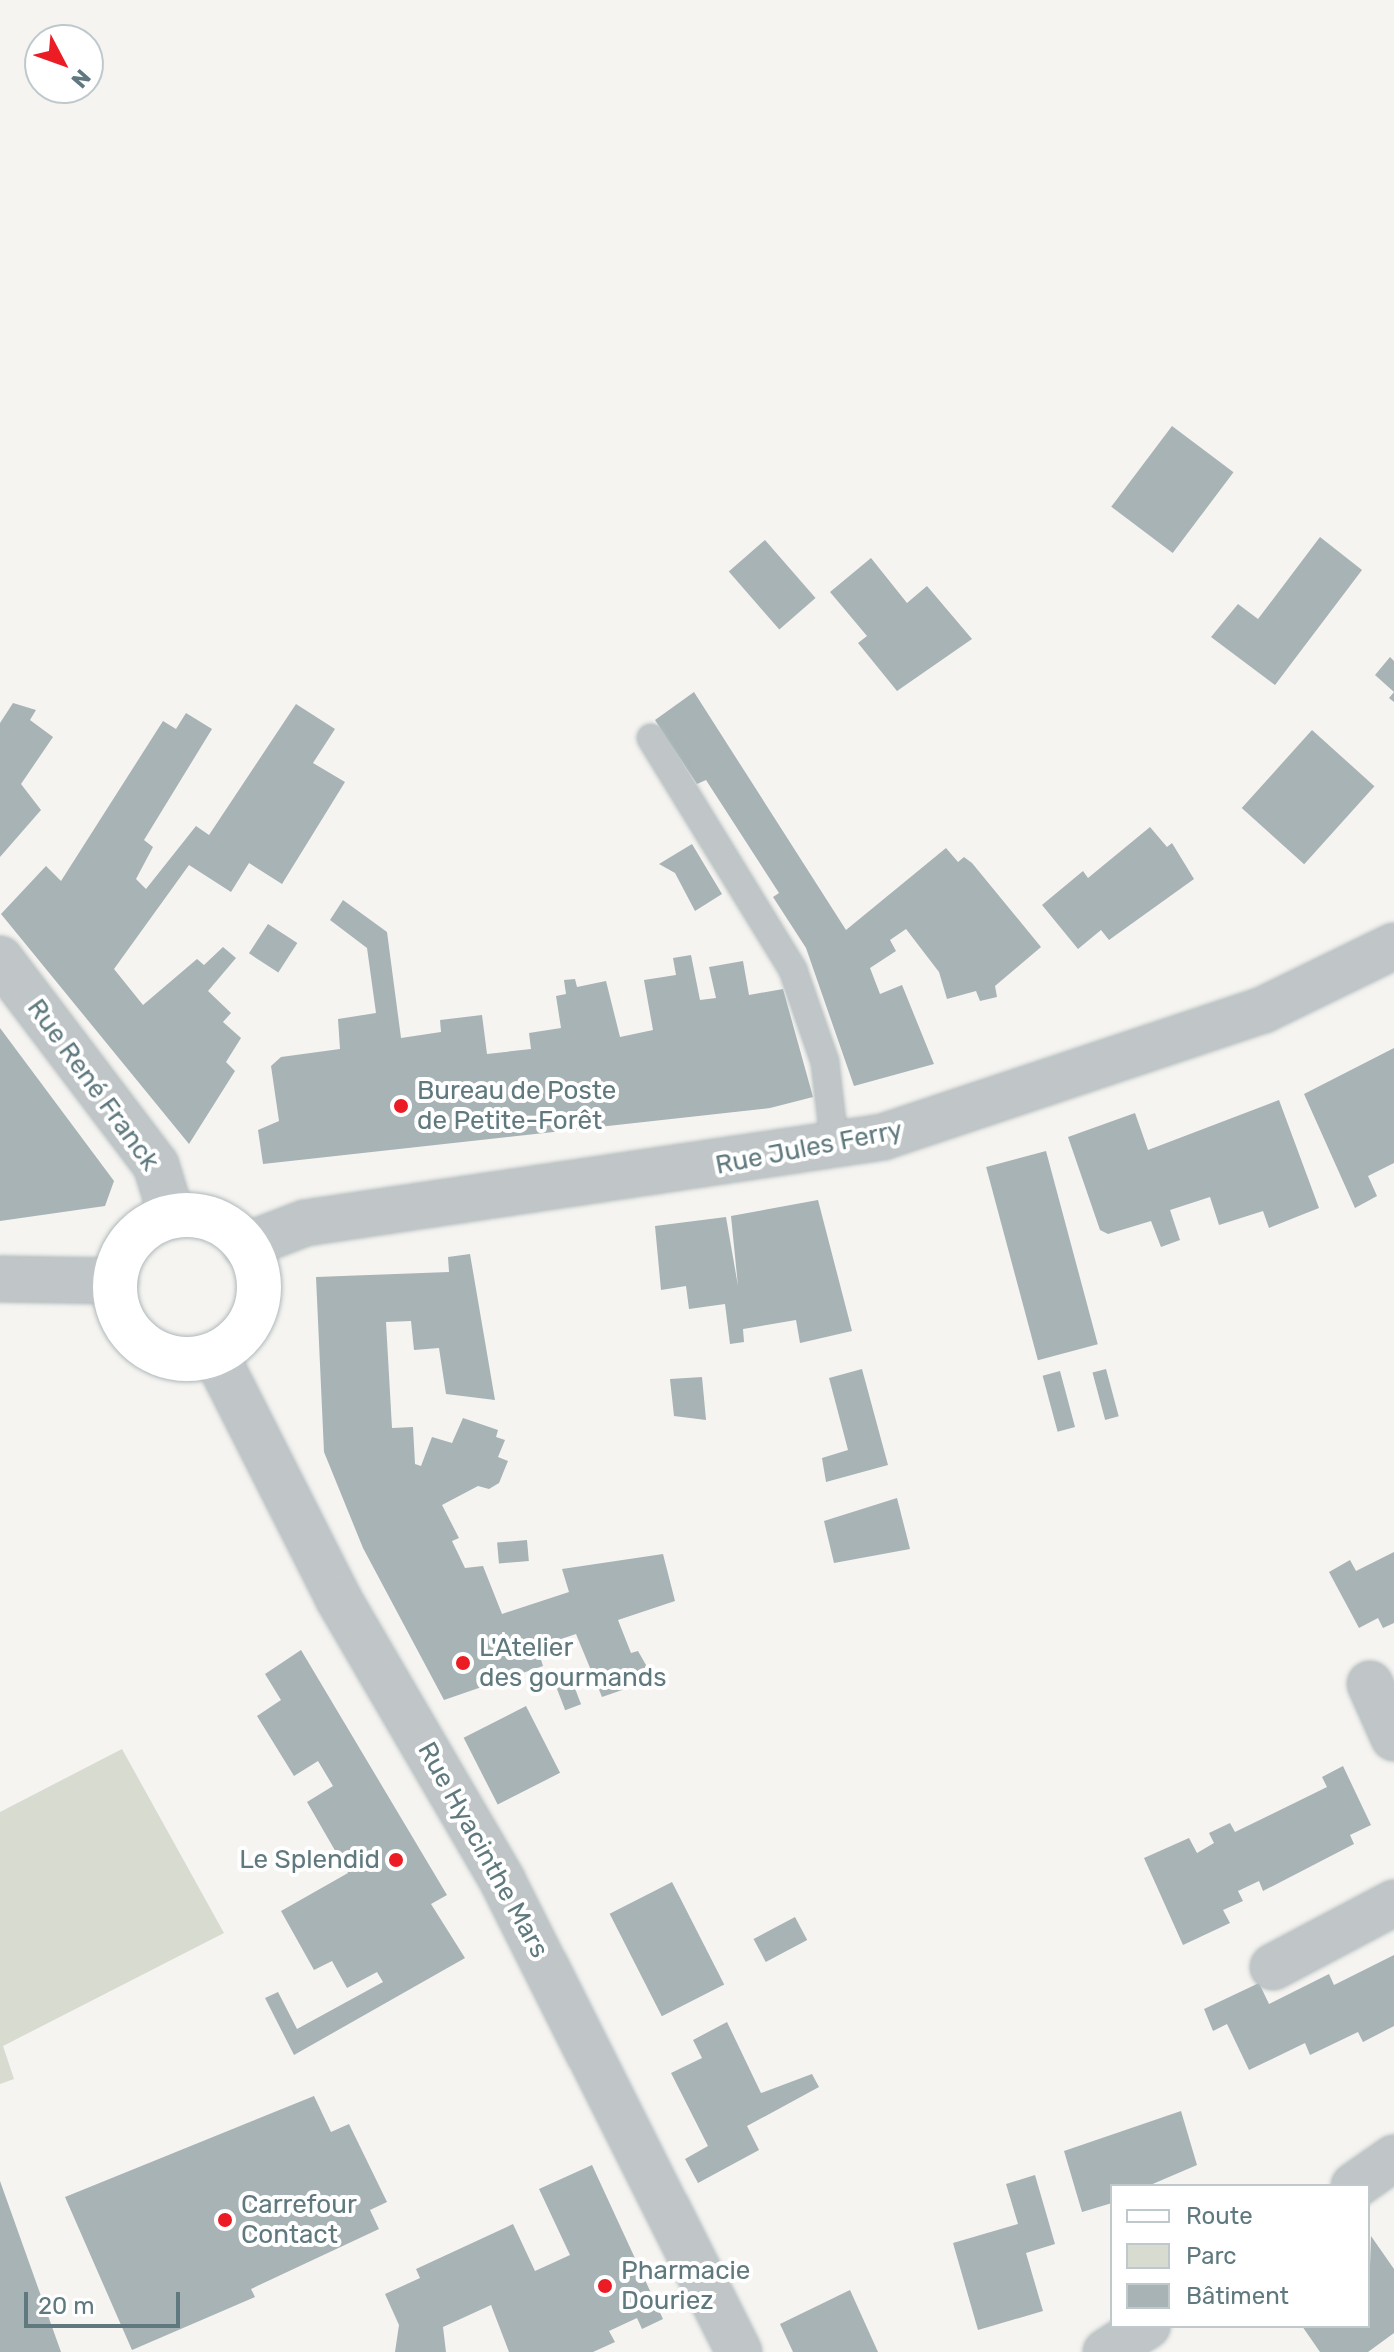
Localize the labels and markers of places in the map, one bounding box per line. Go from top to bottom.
place label: Bureau de Poste de Petite-Forêt [417,1075,616,1136]
marker: Bureau de Poste de Petite-Forêt [392,1097,410,1115]
place label: L'Atelier des gourmands [479,1632,667,1694]
marker: L'Atelier des gourmands [454,1654,472,1672]
place label: Le Splendid [239,1844,380,1876]
marker: Le Splendid [387,1851,405,1869]
place label: Carrefour Contact [241,2189,357,2250]
marker: Carrefour Contact [216,2211,234,2229]
place label: Pharmacie Douriez [621,2255,750,2316]
marker: Pharmacie Douriez [596,2277,614,2295]

